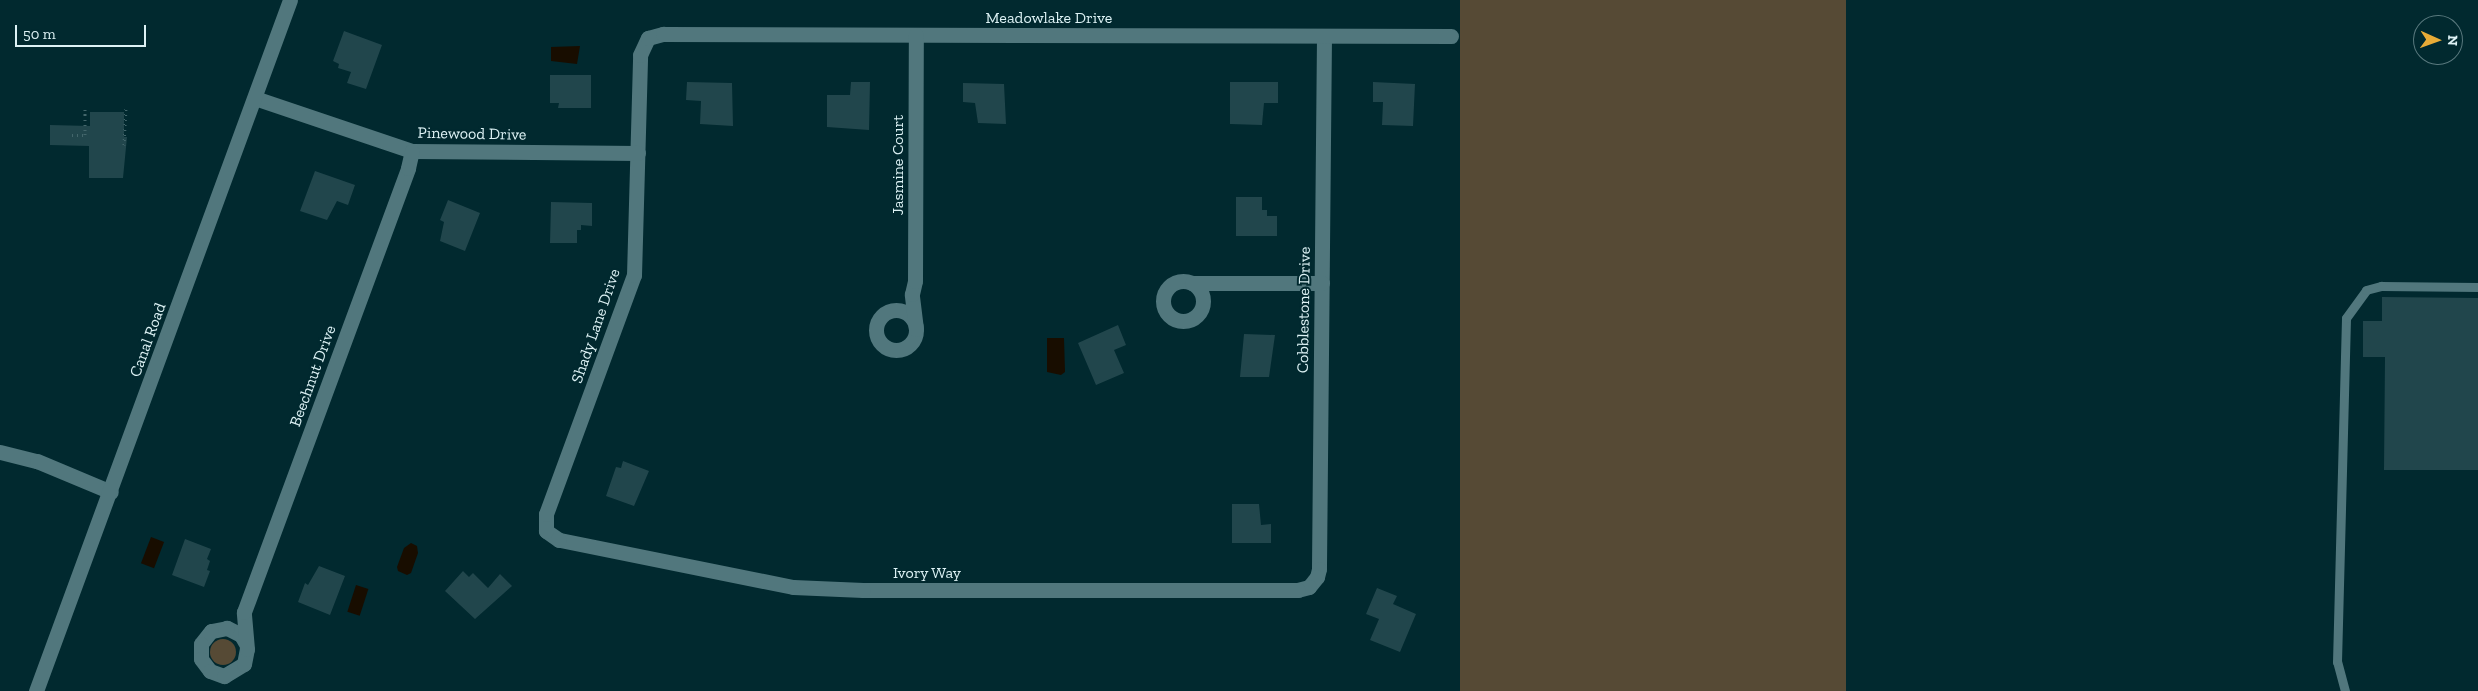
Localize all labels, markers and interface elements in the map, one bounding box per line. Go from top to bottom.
street label: Meadowlake Drive [986,8,1112,28]
scale bar [18,15,149,47]
north arrow [2413,15,2463,65]
text: 50 m [23,25,56,43]
text: N [2444,35,2461,46]
street label: Jasmine Court [888,115,908,215]
street label: Pinewood Drive [417,123,527,145]
street label: Cobblestone Drive [1293,247,1315,373]
street label: Shady Lane Drive [567,266,625,386]
street label: Canal Road [126,300,170,380]
street label: Beechnut Drive [286,323,340,429]
street label: Ivory Way [892,563,962,583]

